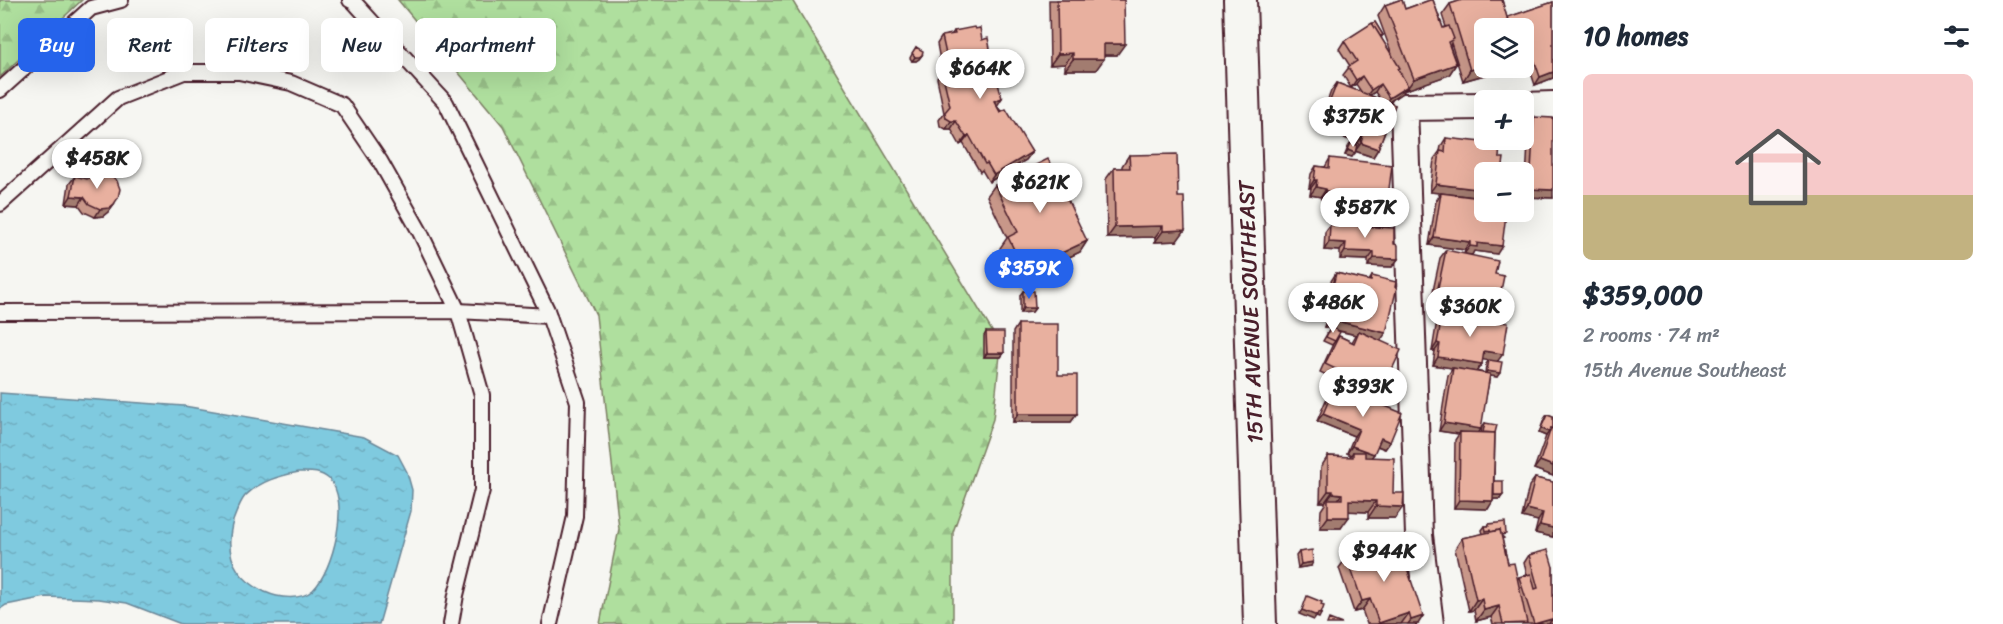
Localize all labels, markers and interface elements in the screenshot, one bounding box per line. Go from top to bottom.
text: 10 homes [1583,13,1688,59]
chip: Buy [18,18,95,72]
chip: Rent [107,18,193,72]
chip: Filters [205,18,309,72]
chip: New [321,18,403,72]
chip: Apartment [415,18,556,72]
map controls [1474,18,1534,222]
button: layers [1474,18,1534,78]
icon: filters [1940,20,1973,53]
pin: $664K [938,49,1022,100]
text: $664K [950,51,1010,86]
button: + [1474,90,1534,150]
pin: $375K [1311,97,1395,148]
text: $375K [1323,99,1383,134]
icon: home [1724,113,1832,221]
pin: $458K [55,139,139,190]
text: $458K [66,141,128,176]
button: − [1474,162,1534,222]
pin: $621K [998,163,1082,214]
text: $621K [1011,165,1069,200]
street label: 15TH AVENUE SOUTHEAST [1226,179,1275,444]
pin: $587K [1323,188,1407,239]
text: $587K [1334,190,1396,225]
pin: $359K [987,249,1071,300]
text: $359K [998,251,1060,286]
text: $359,000 [1583,272,1703,318]
pin: $486K [1291,283,1375,334]
text: $486K [1302,285,1364,320]
pin: $360K [1428,287,1512,338]
text: $360K [1440,289,1500,324]
text: 2 rooms · 74 m² [1583,318,1720,353]
text: 15th Avenue Southeast [1583,353,1787,388]
pin: $393K [1321,367,1405,418]
text: $393K [1333,369,1393,404]
pin: $944K [1342,532,1426,583]
text: $944K [1353,534,1415,569]

